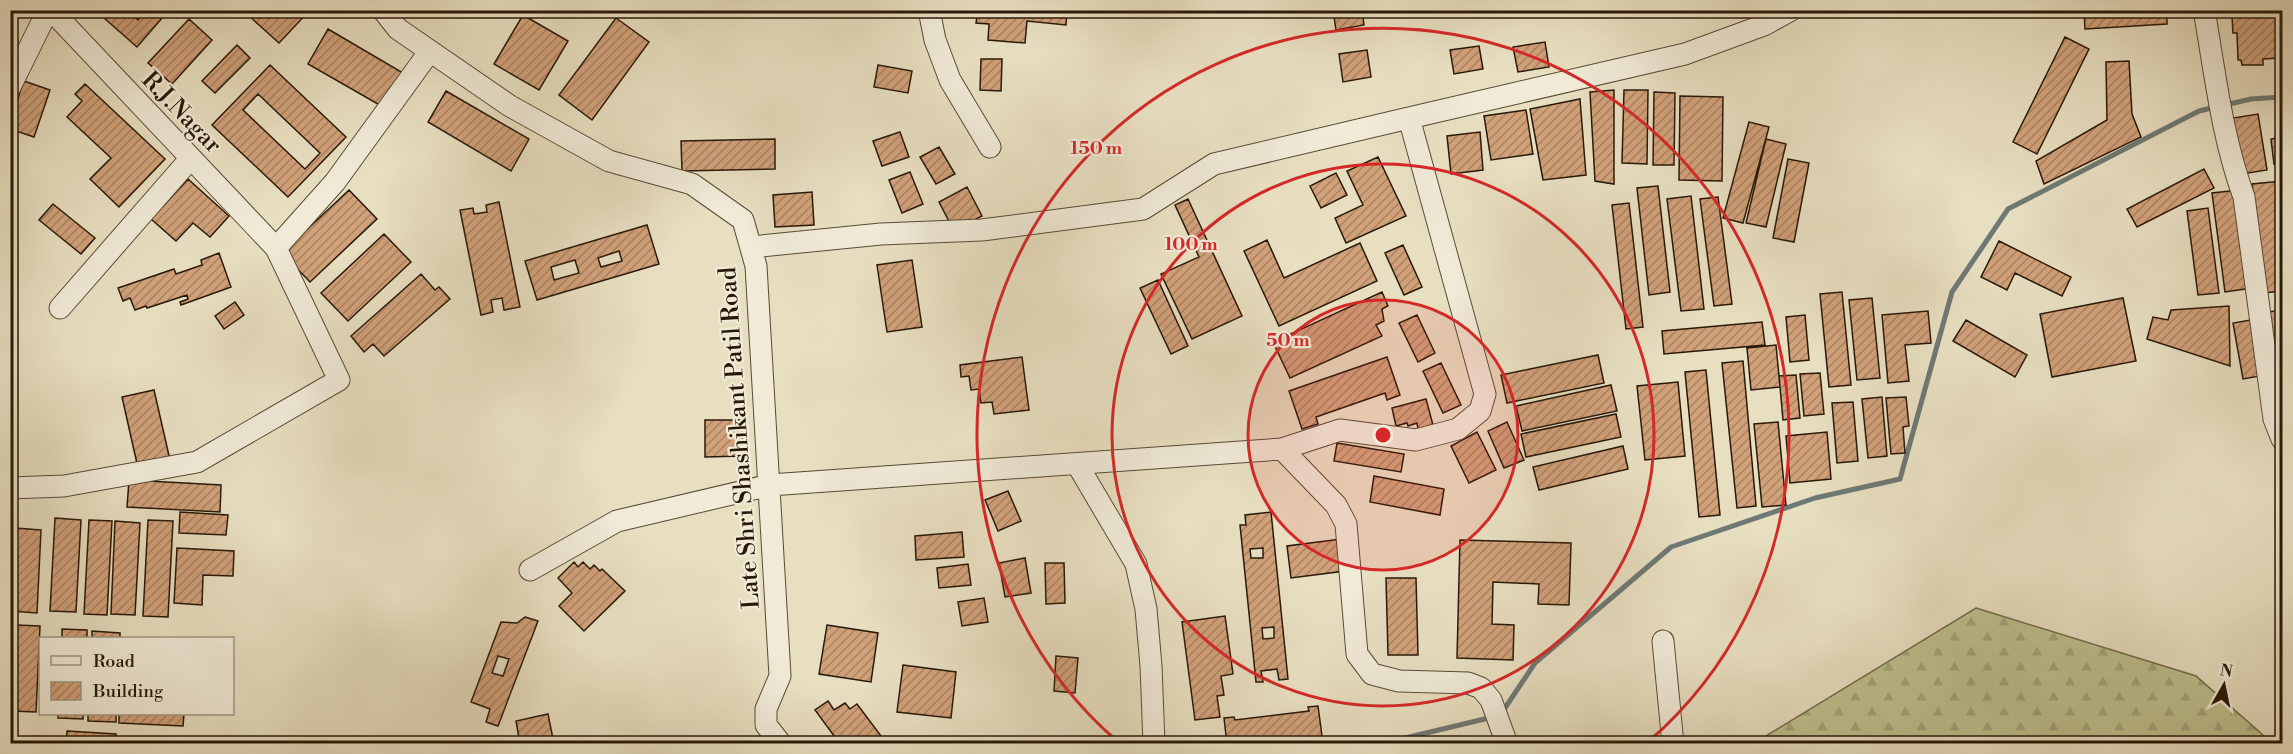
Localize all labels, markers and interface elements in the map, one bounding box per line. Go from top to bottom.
street label: R.J.Nagar [135,65,228,160]
text: 150 m [1070,137,1123,160]
text: 100 m [1164,233,1218,256]
street label: Late Shri Shashikant Patil Road [713,266,767,610]
text: 50 m [1266,329,1310,352]
centre of rings [1373,425,1393,445]
legend [39,637,234,715]
text: Road [93,650,136,673]
north arrow [2194,655,2254,715]
text: N [2218,660,2234,682]
text: Building [92,680,164,703]

